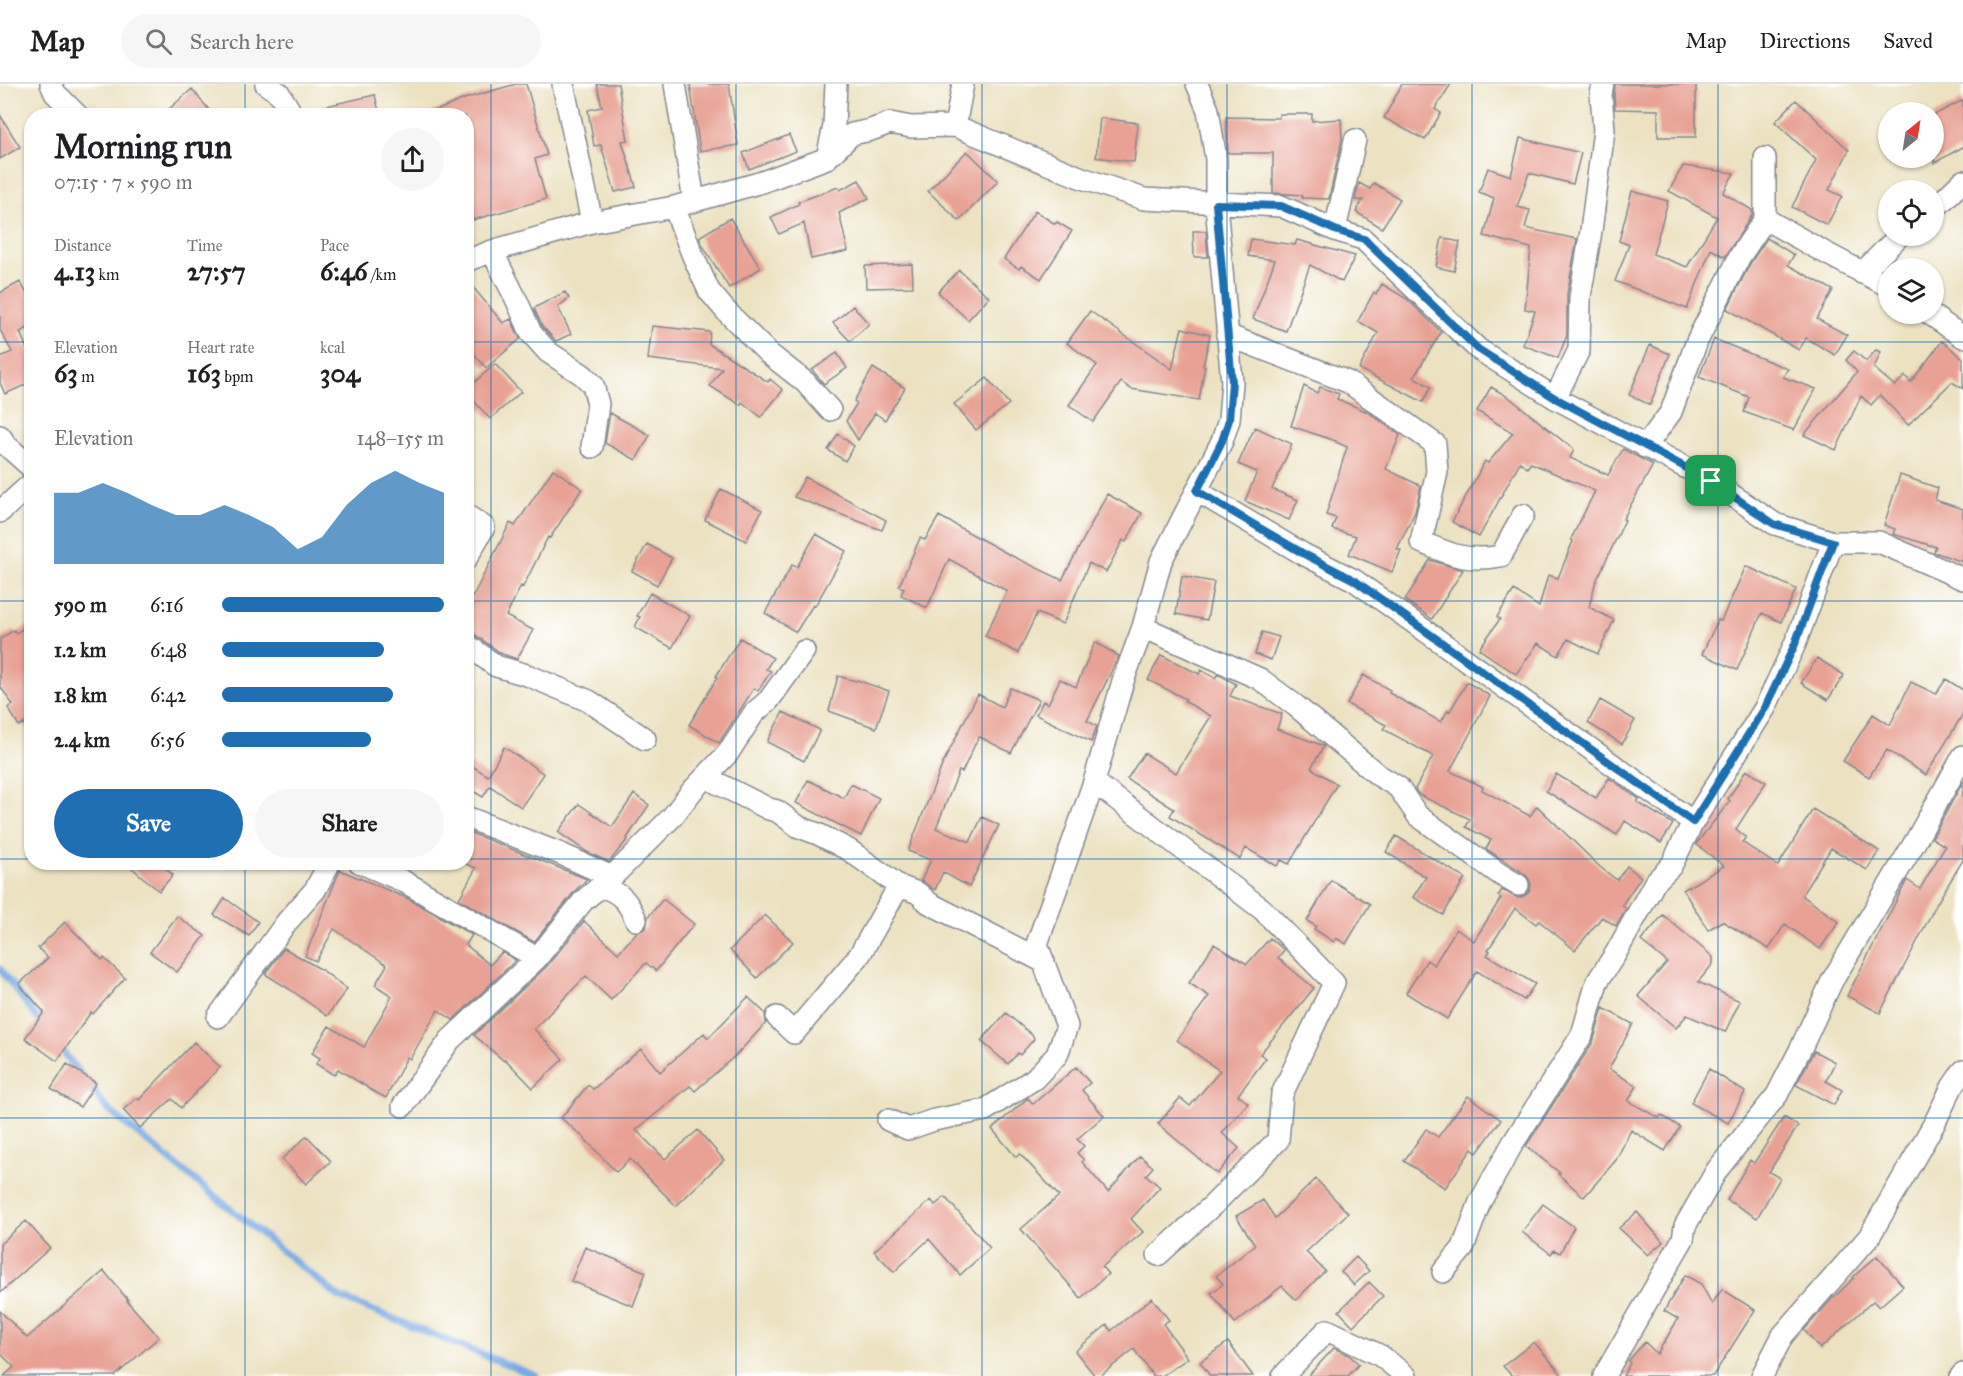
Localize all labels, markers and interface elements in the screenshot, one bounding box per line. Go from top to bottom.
search box [121,14,541,68]
text: Map [30,24,85,59]
icon: search [142,25,175,58]
text: Search here [190,28,294,55]
text: Map [1686,28,1727,54]
text: Directions [1760,28,1850,54]
text: Saved [1883,28,1933,54]
north arrow [1878,102,1944,168]
map controls [1878,102,1944,324]
text: Morning run [54,127,232,167]
button: share [381,128,444,191]
text: 07:15 · 7 × 590 m [54,170,193,194]
button: locate [1878,180,1944,246]
text: Distance [54,236,111,255]
text: Time [187,236,222,255]
text: Pace [320,236,349,255]
text: 4.13 [54,255,95,287]
text: 27:57 [187,255,246,287]
text: 6:46 [320,255,368,287]
button: layers [1878,258,1944,324]
text: km [95,265,120,284]
text: /km [368,265,396,284]
text: Elevation [54,338,118,357]
text: Heart rate [187,338,254,357]
text: kcal [320,338,345,357]
text: 63 [54,357,78,389]
text: 163 [187,357,221,389]
text: 304 [320,357,360,389]
text: m [78,367,95,386]
text: bpm [221,367,254,386]
text: Elevation [54,426,133,450]
text: 148–155 m [356,426,444,450]
pin [1685,455,1736,506]
icon: arrive [1694,464,1727,497]
text: 590 m [54,593,107,617]
text: 6:16 [150,593,183,617]
text: 1.2 km [54,638,106,662]
text: 6:48 [150,638,187,662]
text: 1.8 km [54,683,107,707]
text: 6:42 [150,683,186,707]
text: 2.4 km [54,728,110,752]
text: 6:56 [150,728,185,752]
button: Save [54,789,243,858]
button: Share [255,789,444,858]

